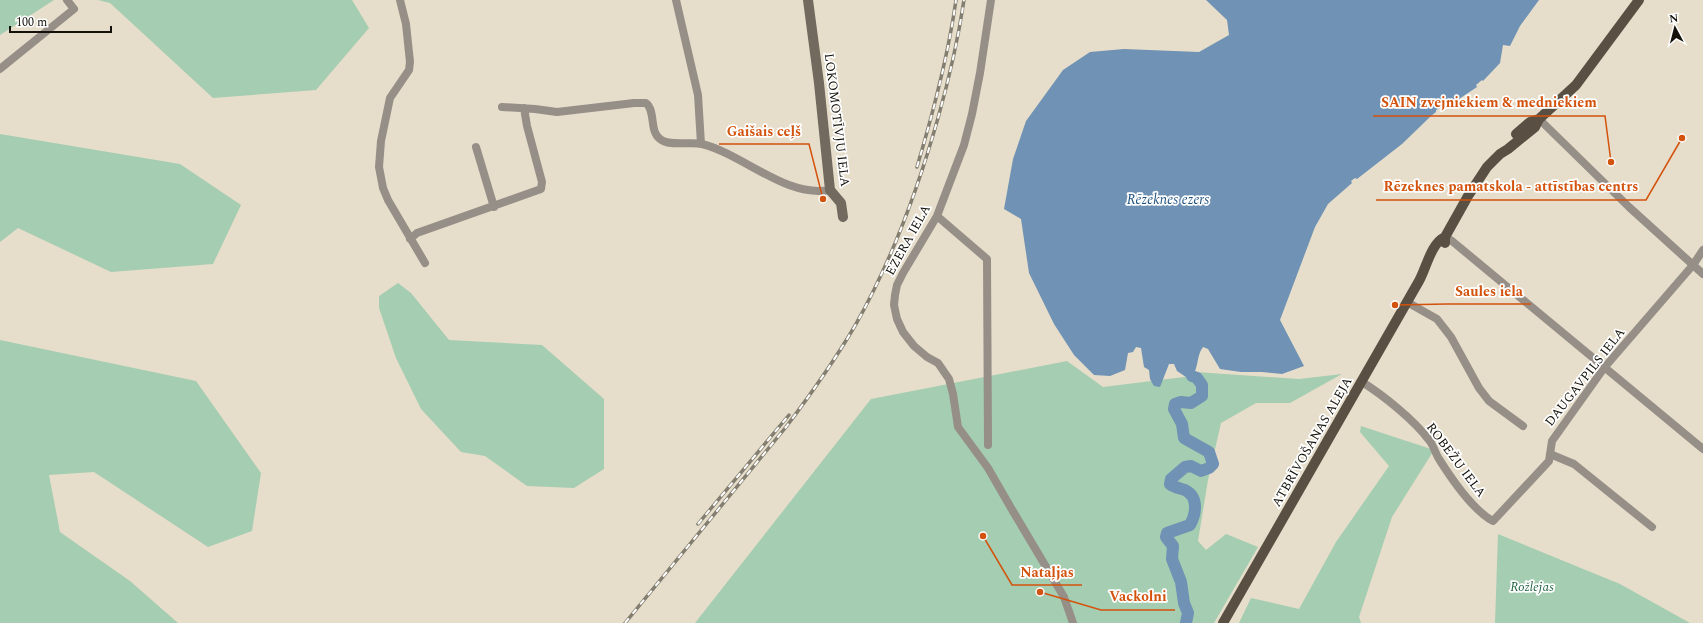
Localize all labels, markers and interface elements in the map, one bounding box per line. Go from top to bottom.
scale bar [10,8,111,34]
north arrow [1655,8,1695,48]
text: N [1668,10,1679,28]
text: 100 m [16,13,47,32]
street label: LOKOMOTĪVJU IELA [819,52,855,188]
callout: SAIN zvejniekiem & medniekiem [1373,90,1605,116]
text: SAIN zvejniekiem & medniekiem [1381,92,1597,113]
callout: Gaišais ceļš [719,118,809,144]
text: Gaišais ceļš [727,121,801,142]
callout: Rēzeknes pamatskola - attīstības centrs [1376,174,1646,200]
text: Rēzeknes pamatskola - attīstības centrs [1384,176,1638,197]
water label: Rēzeknes ezers [1127,189,1209,210]
street label: EZERA IELA [880,201,936,279]
callout: Saules iela [1447,278,1531,304]
text: Saules iela [1455,281,1524,302]
street label: DAUGAVPILS IELA [1540,323,1630,431]
street label: ATBRĪVOŠANAS ALEJA [1267,373,1358,511]
street label: ROBEŽU IELA [1421,418,1491,502]
callout: Nataļjas [1012,559,1082,585]
text: Nataļjas [1020,562,1074,583]
park label: Rožlejas [1510,577,1554,597]
callout: Vackolni [1101,584,1175,610]
text: Vackolni [1109,586,1167,607]

